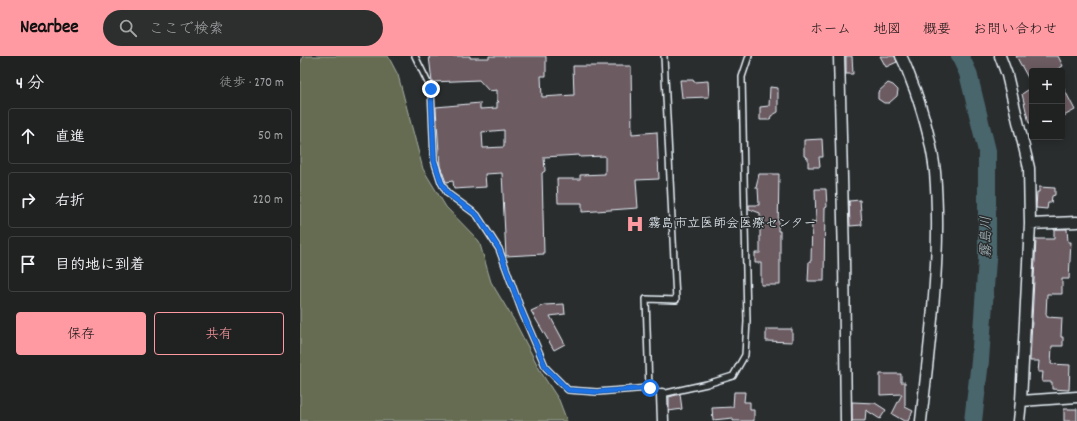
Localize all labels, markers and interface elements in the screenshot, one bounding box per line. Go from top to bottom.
search box [103,10,383,46]
text: Nearbee [20,15,79,42]
icon: search [117,17,139,39]
text: ここで検索 [149,19,224,41]
text: ホーム [810,20,851,40]
text: 地図 [873,20,901,40]
text: 概要 [923,20,951,40]
text: お問い合わせ [973,20,1057,40]
map controls [1029,68,1065,140]
button: + [1029,68,1065,104]
text: 4 分 [16,73,44,97]
text: 徒歩 · 270 m [219,74,284,93]
route end [422,80,440,98]
button: − [1029,104,1065,140]
icon: ahead [17,125,39,147]
text: 直進 [55,127,85,149]
text: 50 m [258,127,283,146]
icon: right [17,189,39,211]
text: 右折 [55,191,85,213]
text: 220 m [253,191,283,210]
hospital icon: 霧島市立医師会医療センター [625,214,645,234]
place label: 霧島市立医師会医療センター [648,215,816,234]
water label: 霧島川 [977,216,997,258]
icon: arrive [17,253,39,275]
text: 目的地に到着 [55,255,145,277]
button: 保存 [16,312,146,355]
button: 共有 [154,312,284,355]
route start [641,379,659,397]

